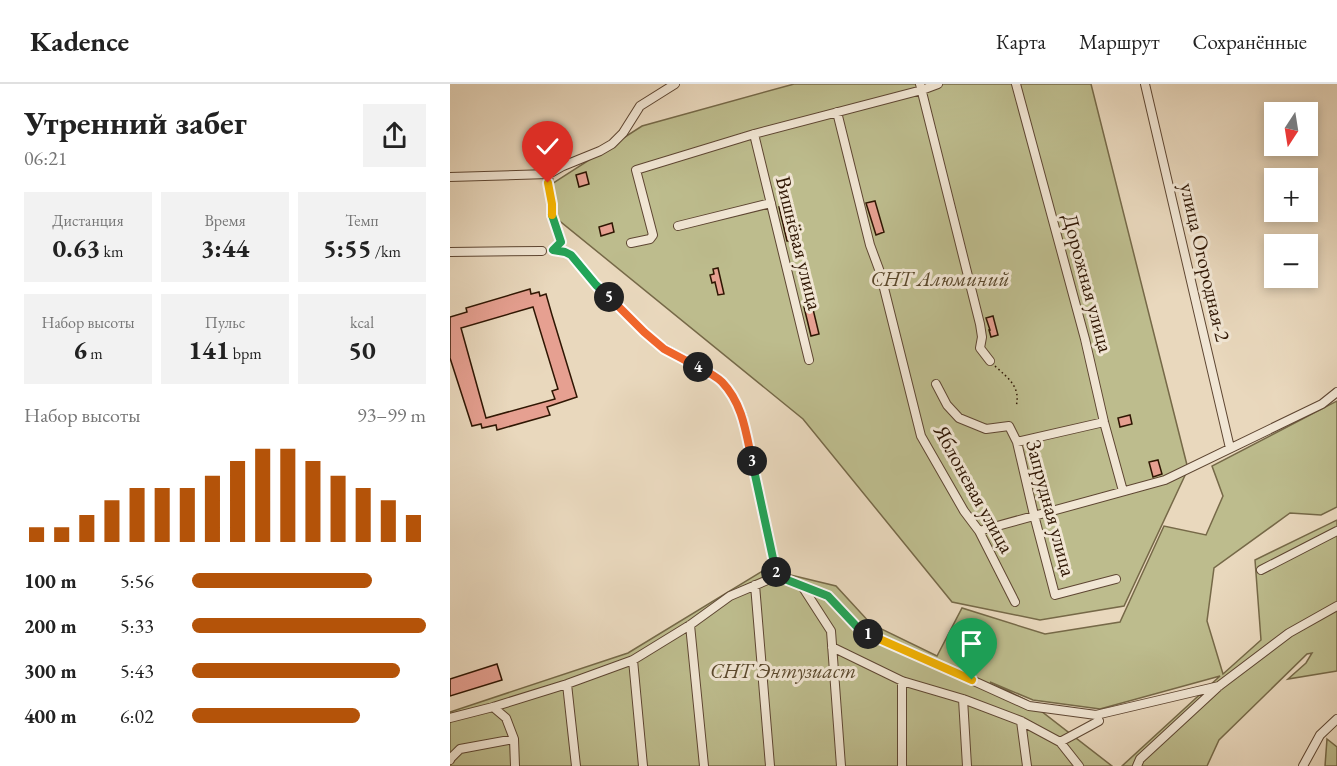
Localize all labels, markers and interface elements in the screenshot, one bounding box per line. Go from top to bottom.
text: Kadence [30,23,129,59]
text: Карта [996,28,1046,55]
text: Маршрут [1079,28,1160,55]
text: Сохранённые [1193,28,1307,55]
text: Утренний забег [24,101,247,144]
north arrow [1264,102,1318,156]
map controls [1264,102,1318,288]
button: share [363,104,426,167]
pin [522,121,573,183]
icon: check [531,130,564,163]
text: 06:21 [24,145,67,171]
button: + [1264,168,1318,222]
street label: Вишнёвая улица [770,173,829,313]
street label: улица Огородная-2 [1174,180,1237,344]
text: Дистанция [52,210,124,231]
text: Время [204,210,246,231]
text: Темп [345,210,379,231]
street label: Дорожная улица [1057,210,1120,356]
text: 0.63 [53,231,100,265]
text: 3:44 [201,231,249,265]
text: 5:55 [323,231,372,265]
button: − [1264,234,1318,288]
text: km [100,241,123,262]
text: /km [372,241,401,262]
park label: СНТ Алюминий [871,265,1010,292]
pin: 5 [594,282,624,312]
text: 5 [605,286,613,307]
text: Набор высоты [41,312,135,333]
text: Пульс [205,312,245,333]
text: kcal [350,312,374,333]
text: 6 [73,333,87,367]
text: 141 [188,333,230,367]
text: 50 [348,333,376,367]
text: m [87,343,103,364]
text: bpm [230,343,262,364]
pin: 4 [683,352,713,382]
text: 4 [694,356,702,377]
text: Набор высоты [24,402,140,428]
text: 93–99 m [357,402,426,428]
street label: Яблоневая улица [928,419,1021,558]
street label: Запрудная улица [1020,437,1083,580]
pin: 3 [737,446,767,476]
text: 3 [748,450,756,471]
pin: 2 [761,557,791,587]
text: 2 [772,561,780,582]
text: 100 m [24,568,77,594]
text: 5:56 [120,568,154,594]
text: 200 m [24,613,77,639]
text: 5:33 [120,613,154,639]
pin [946,618,997,680]
pin: 1 [853,619,883,649]
text: 1 [864,623,872,644]
icon: arrive [955,627,988,660]
park label: СНТ Энтузиаст [710,657,856,684]
text: 300 m [24,658,77,684]
text: 5:43 [120,658,154,684]
text: 400 m [24,703,77,729]
text: 6:02 [120,703,154,729]

